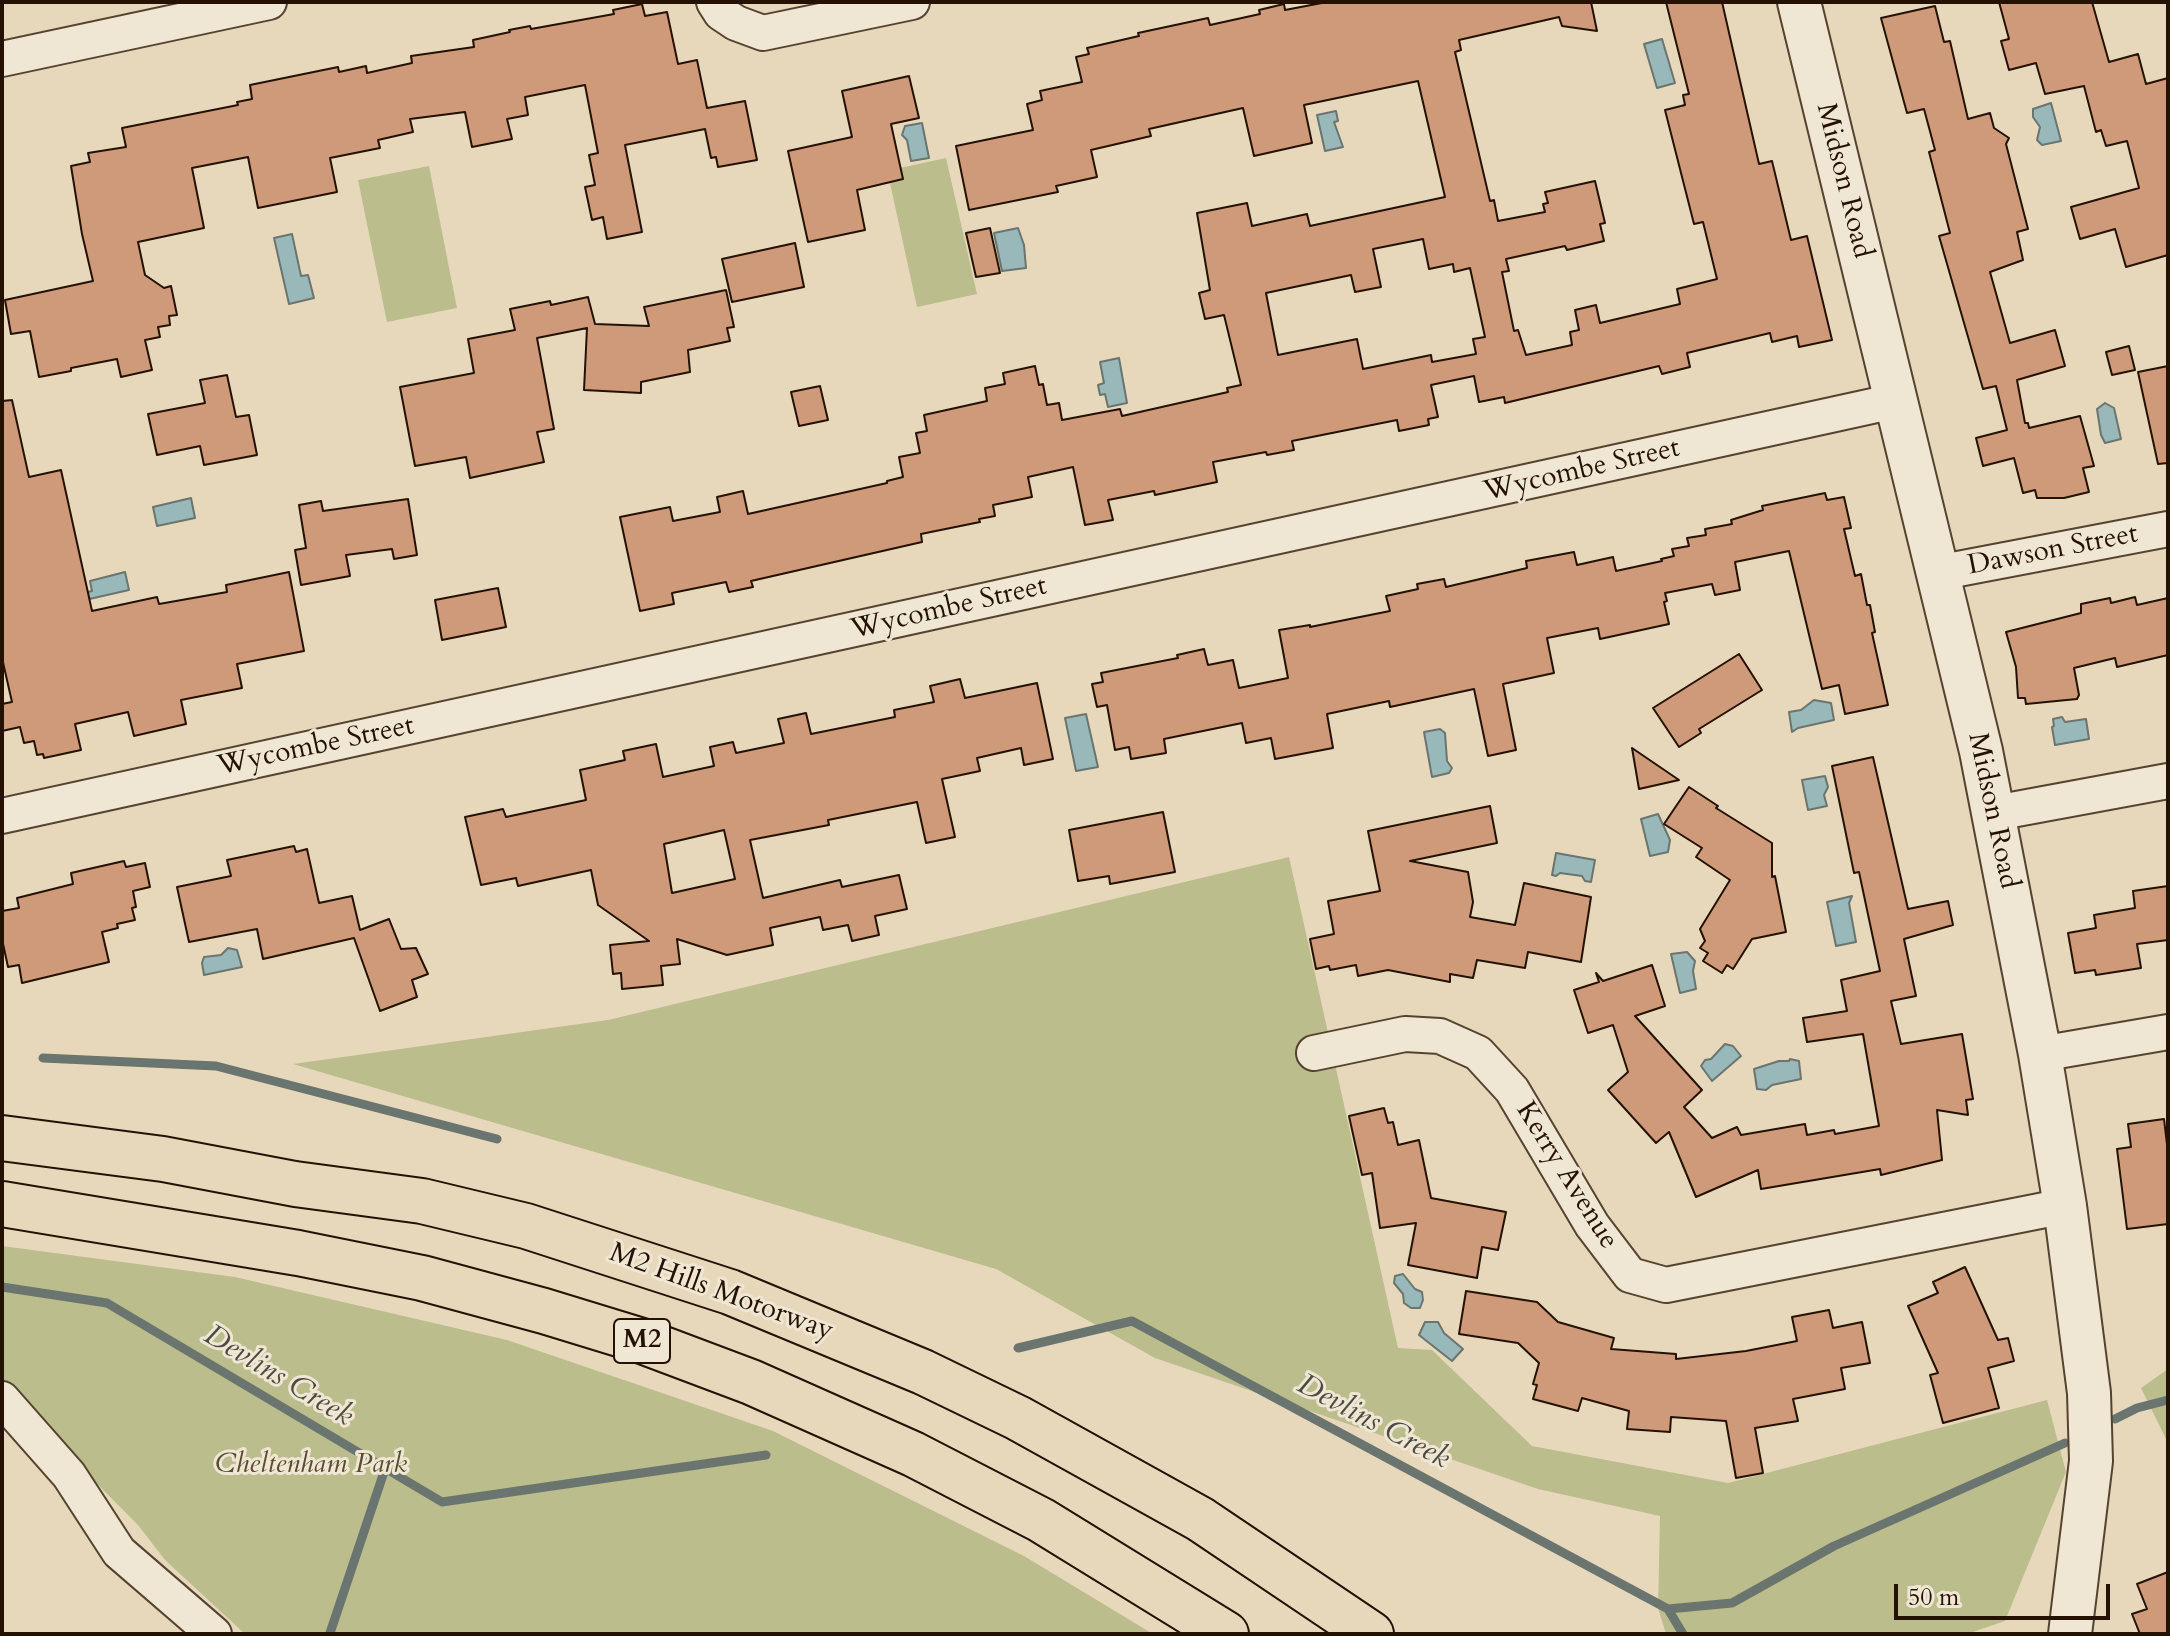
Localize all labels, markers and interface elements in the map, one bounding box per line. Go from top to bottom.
street label: Midson Road [1808,100,1878,262]
street label: Wycombe Street [1481,432,1683,510]
street label: Dawson Street [1965,518,2141,584]
street label: Wycombe Street [848,570,1050,648]
street label: Wycombe Street [215,710,417,784]
street label: Midson Road [1959,730,2025,892]
street label: Kerry Avenue [1507,1096,1625,1256]
street label: M2 Hills Motorway [605,1237,837,1349]
water label: Devlins Creek [197,1318,359,1436]
road number: M2 [614,1319,670,1363]
water label: Devlins Creek [1291,1368,1455,1478]
park label: Cheltenham Park [215,1449,407,1483]
scale bar [1898,1568,2114,1618]
text: 50 m [1908,1581,1959,1614]

